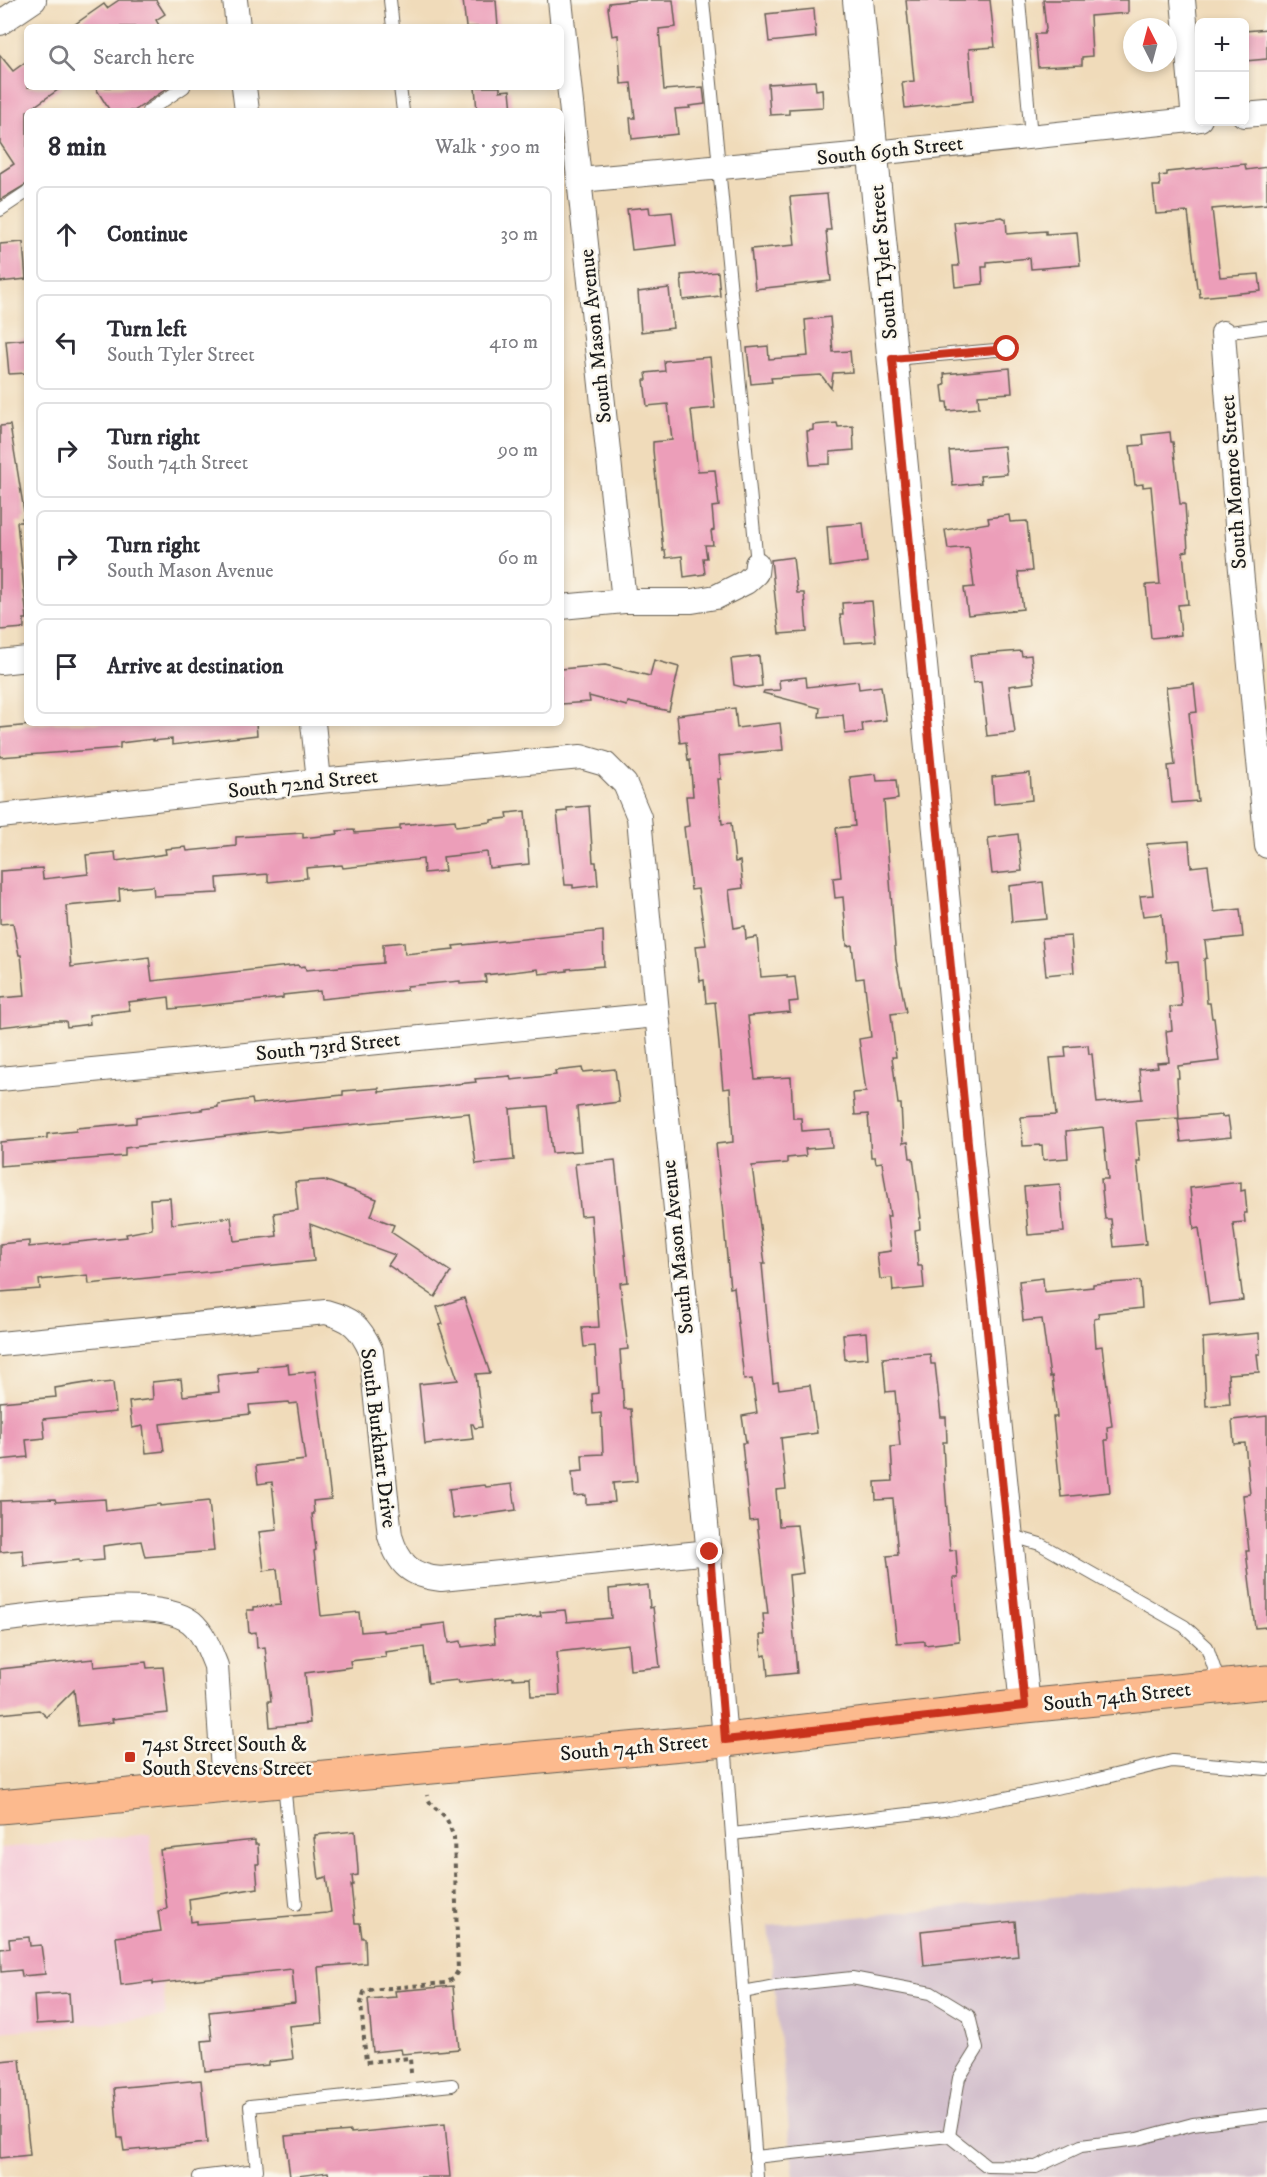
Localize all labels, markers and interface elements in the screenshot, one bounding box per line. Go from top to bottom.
north arrow [1123,18,1177,72]
map controls [1195,18,1249,126]
button: + [1195,18,1249,72]
search box [24,24,564,90]
icon: search [45,41,78,74]
text: Search here [93,44,195,71]
button: − [1195,72,1249,126]
street label: South 69th Street [816,130,965,172]
text: 8 min [48,131,106,164]
text: Walk · 590 m [435,135,540,160]
street label: South Tyler Street [864,183,904,340]
icon: ahead [50,218,83,251]
text: Continue [107,221,188,248]
text: 30 m [500,222,538,247]
street label: South Mason Avenue [574,247,618,424]
text: Turn left [107,316,187,343]
icon: left [50,326,83,359]
text: 410 m [489,330,538,355]
route start [993,335,1019,361]
text: South Tyler Street [107,343,255,368]
street label: South Monroe Street [1215,394,1253,570]
text: Turn right [107,424,200,451]
icon: right [50,434,83,467]
text: 90 m [498,438,538,463]
text: South 74th Street [107,451,248,476]
text: Turn right [107,532,200,559]
icon: right [50,542,83,575]
text: 60 m [498,546,538,571]
text: South Mason Avenue [107,559,274,584]
icon: arrive [50,650,83,683]
text: Arrive at destination [107,653,284,680]
street label: South 72nd Street [227,763,379,805]
street label: South 73rd Street [255,1026,402,1068]
street label: South Mason Avenue [656,1158,700,1335]
street label: South Burkhart Drive [354,1347,402,1530]
route end [696,1538,722,1564]
street label: South 74th Street [1042,1676,1192,1718]
street label: South 74th Street [559,1729,709,1767]
place label: 74st Street South & South Stevens Street [142,1732,312,1782]
marker: 74st Street South & South Stevens Street [123,1750,137,1764]

